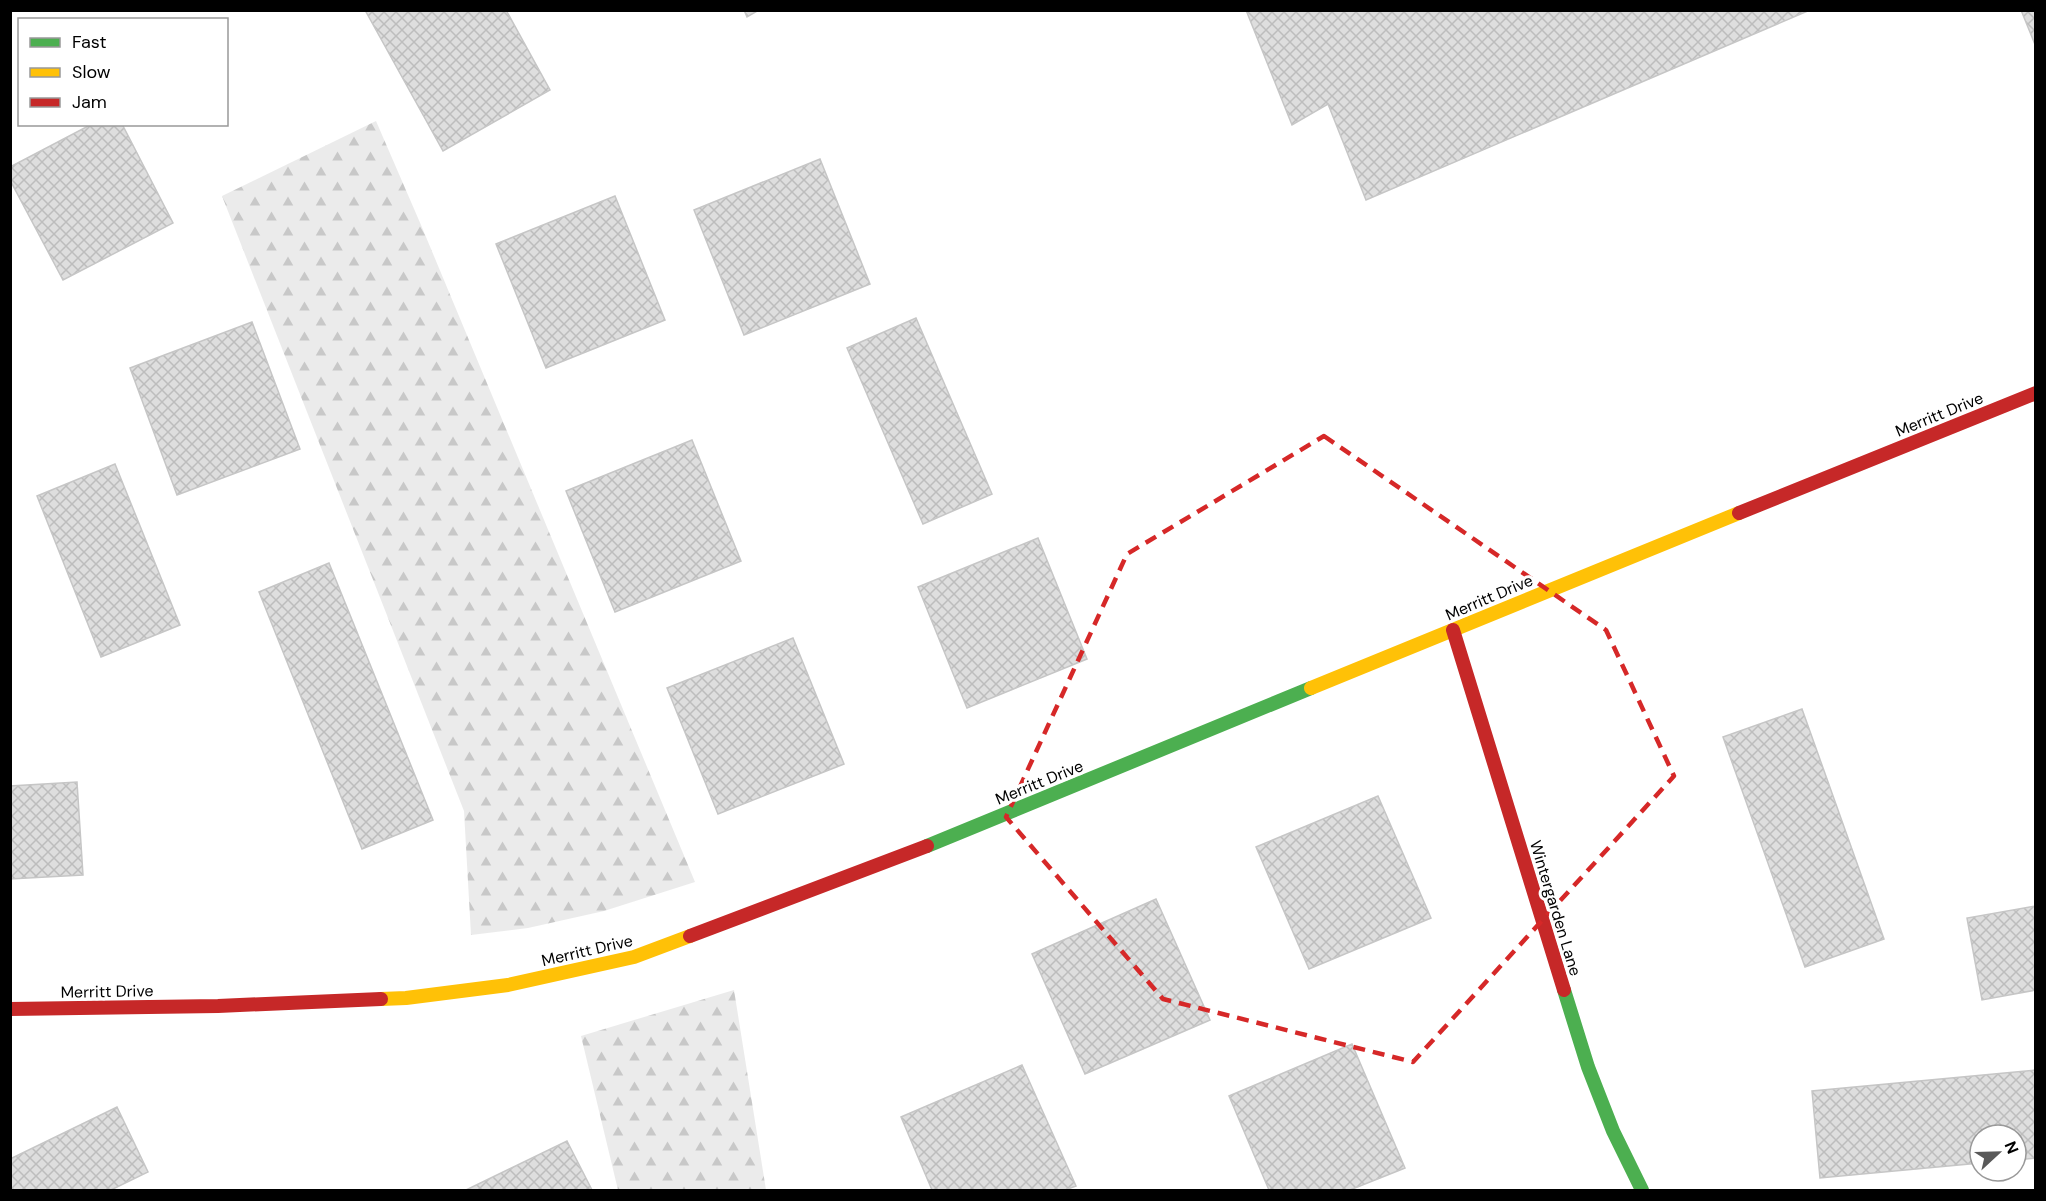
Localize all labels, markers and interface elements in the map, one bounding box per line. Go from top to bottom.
legend [18,18,228,126]
text: Fast [72,30,107,54]
text: Slow [72,60,111,84]
text: Jam [72,90,107,114]
street label: Merritt Drive [1892,387,1986,442]
street label: Merritt Drive [1442,570,1536,625]
street label: Merritt Drive [992,755,1086,810]
street label: Wintergarden Lane [1525,838,1586,978]
street label: Merritt Drive [539,930,635,971]
street label: Merritt Drive [60,980,154,1003]
north arrow [1968,1123,2028,1183]
text: N [2000,1138,2023,1157]

